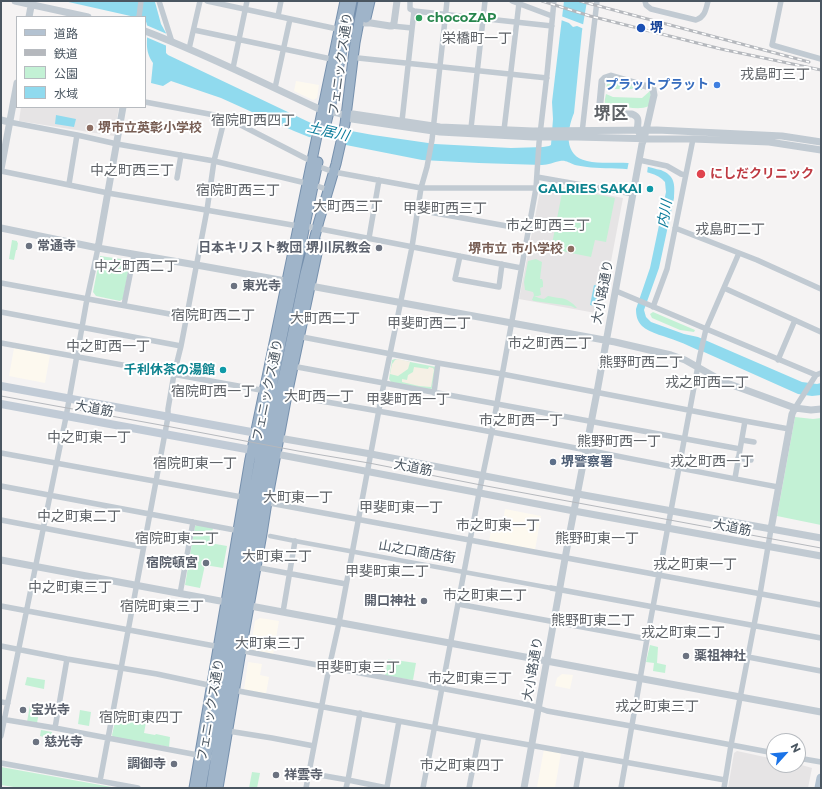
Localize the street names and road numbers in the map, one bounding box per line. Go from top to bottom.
street label: フェニックス通り [326,11,356,117]
street label: 大小路通り [589,259,617,325]
street label: フェニックス通り [250,338,286,442]
street label: 大道筋 [73,398,115,420]
street label: 大道筋 [392,457,434,479]
street label: 大道筋 [711,517,753,539]
street label: 山之口商店街 [377,538,457,566]
street label: 大小路通り [520,636,546,702]
street label: フェニックス通り [194,657,228,763]

